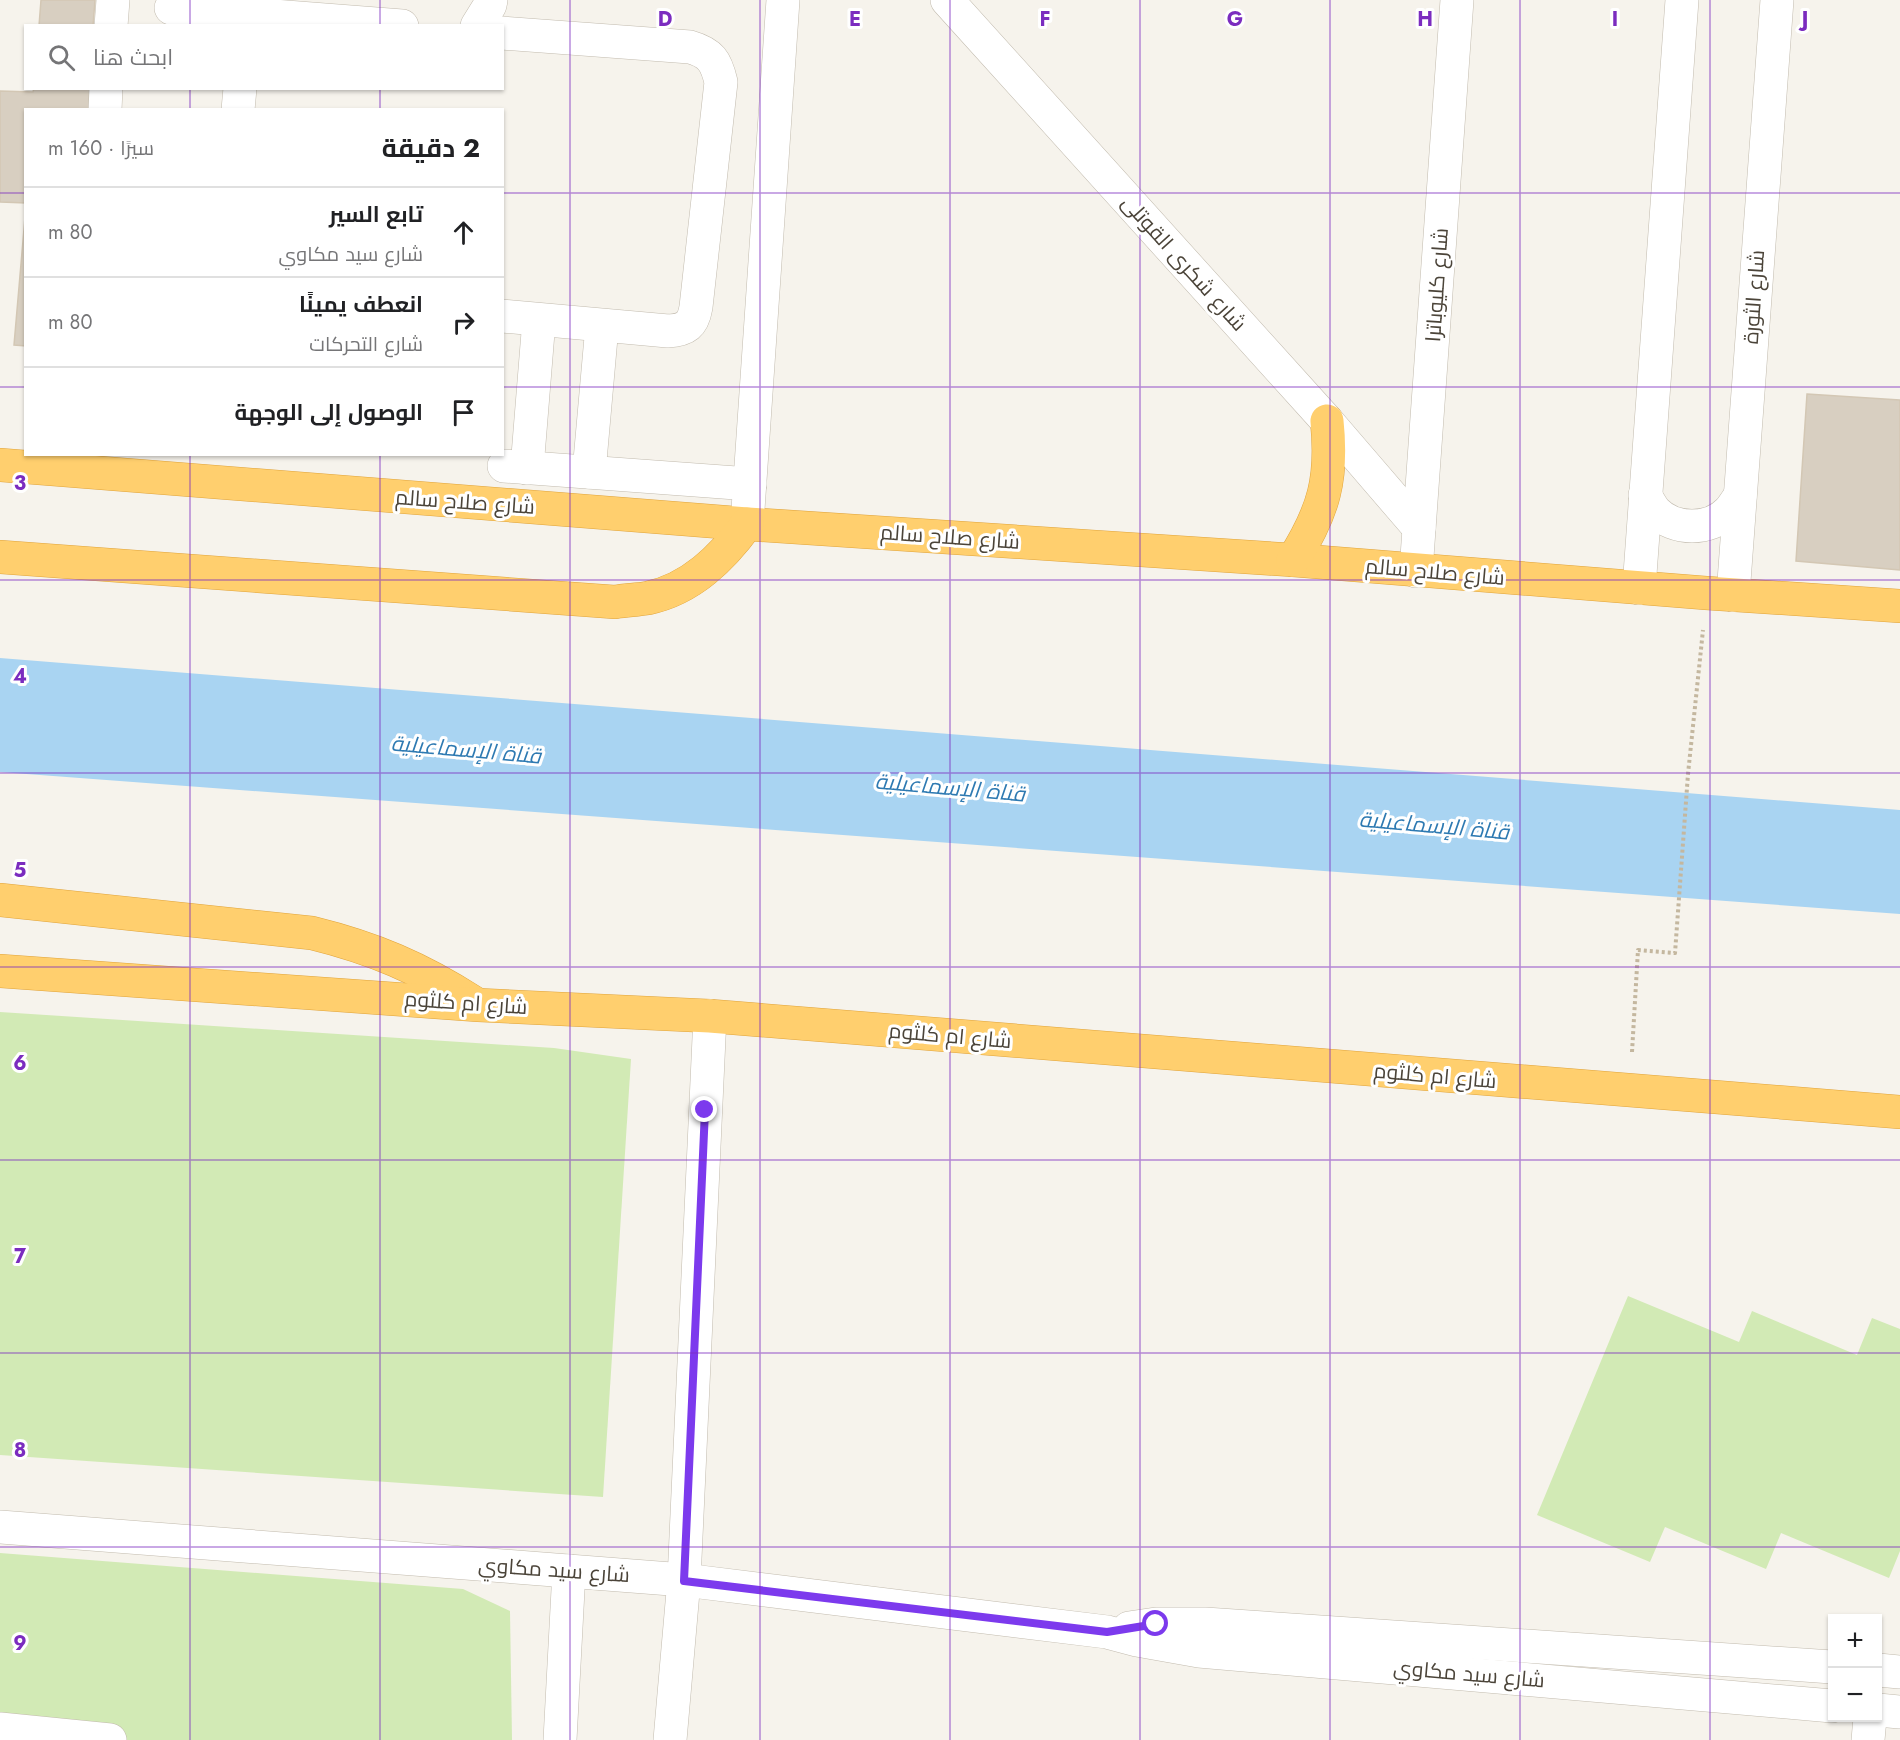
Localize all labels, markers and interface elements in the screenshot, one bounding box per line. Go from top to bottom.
text: D [658,5,672,34]
text: E [849,5,861,34]
text: F [1039,5,1051,34]
text: G [1227,5,1243,34]
text: H [1417,5,1433,34]
text: I [1612,5,1618,34]
text: J [1798,5,1808,34]
search box [24,24,504,90]
icon: search [45,41,78,74]
text: ابحث هنا [93,41,173,73]
text: 2 دقيقة [382,129,480,167]
text: سيرًا · 160 m [48,134,154,163]
street label: شارع شكرى القوتلى [1115,188,1253,338]
text: تابع السير [329,198,423,230]
icon: ahead [447,216,480,249]
text: 80 m [48,218,93,247]
street label: شارع كليوباترا [1418,227,1456,343]
text: شارع سيد مكاوي [278,240,423,269]
street label: شارع الثورة [1736,249,1772,345]
text: انعطف يمينًا [299,288,423,320]
icon: right [447,306,480,339]
text: 80 m [48,308,93,337]
text: شارع التحركات [309,330,423,359]
text: الوصول إلى الوجهة [235,396,423,428]
icon: arrive [447,396,480,429]
text: 3 [14,469,26,498]
street label: شارع صلاح سالم [394,482,536,522]
street label: شارع صلاح سالم [879,517,1021,557]
street label: شارع صلاح سالم [1364,551,1506,593]
text: 4 [13,662,27,691]
water label: قناة الإسماعيلية [389,726,544,772]
water label: قناة الإسماعيلية [873,764,1028,810]
water label: قناة الإسماعيلية [1357,802,1512,848]
text: 5 [14,856,27,885]
street label: شارع ام كلثوم [404,984,528,1022]
street label: شارع ام كلثوم [887,1016,1013,1056]
text: 6 [13,1049,27,1078]
street label: شارع ام كلثوم [1372,1056,1498,1096]
route end [691,1096,717,1122]
text: 7 [14,1242,27,1271]
text: 8 [14,1436,26,1465]
street label: شارع سيد مكاوي [477,1550,631,1591]
route start [1142,1610,1168,1636]
map controls [1828,1614,1882,1722]
button: + [1828,1614,1882,1668]
text: 9 [13,1629,27,1658]
street label: شارع سيد مكاوي [1392,1652,1546,1697]
button: − [1828,1668,1882,1722]

